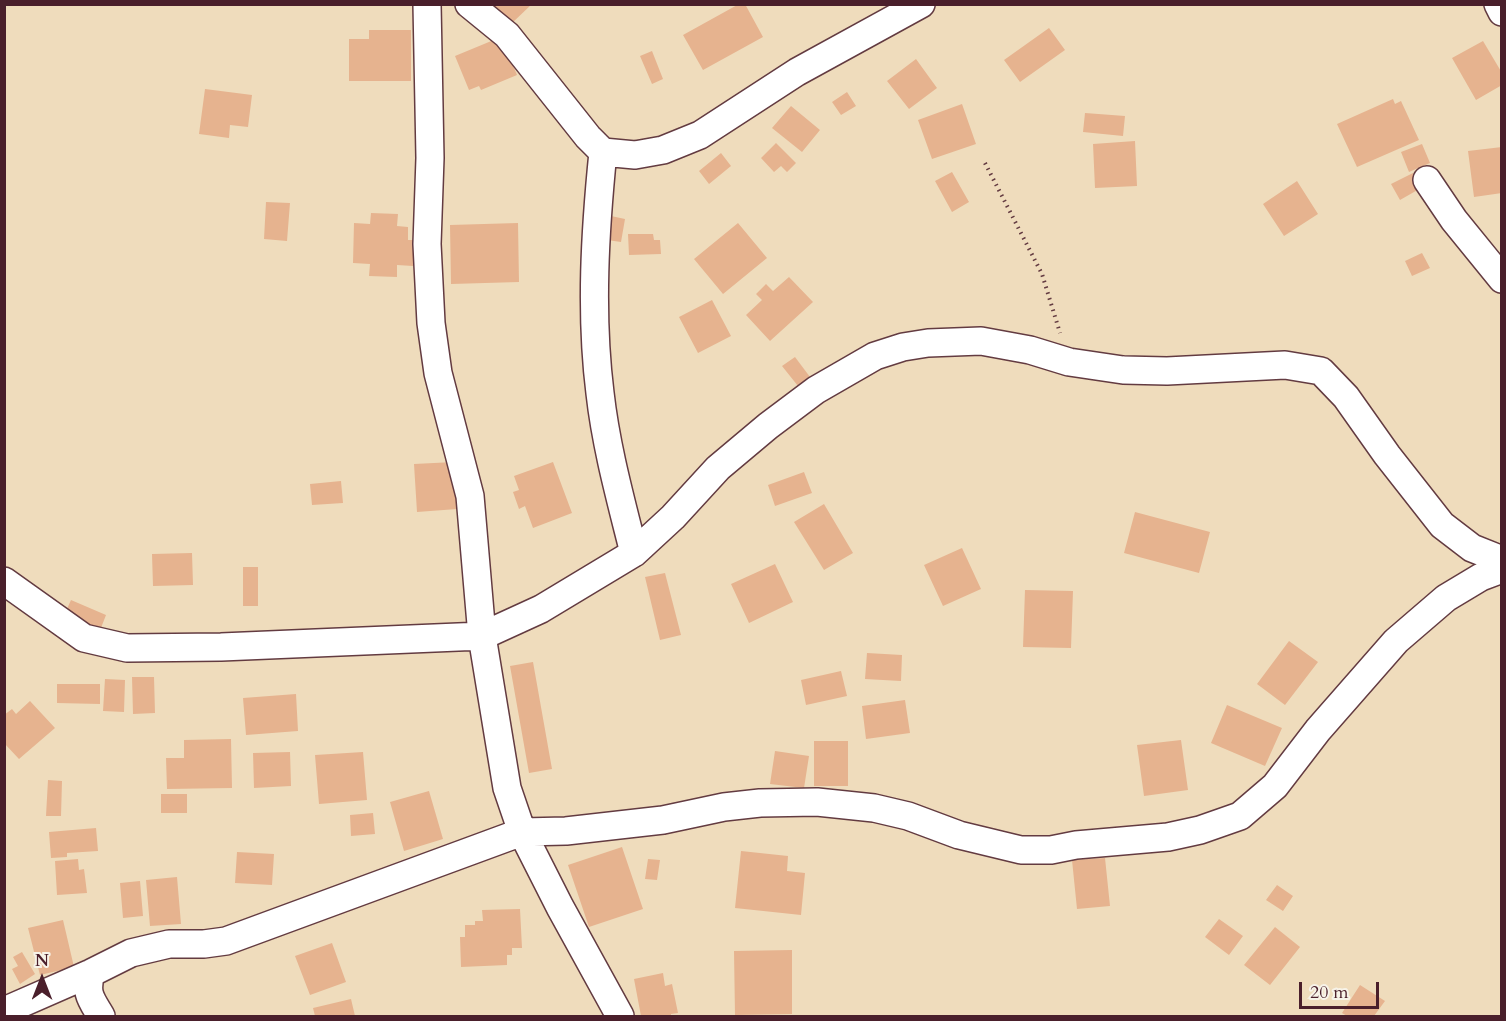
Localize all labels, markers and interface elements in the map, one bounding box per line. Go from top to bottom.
north arrow [12,949,72,1009]
text: N [35,950,49,972]
scale bar [1302,970,1382,1008]
text: 20 m [1310,980,1349,1005]

